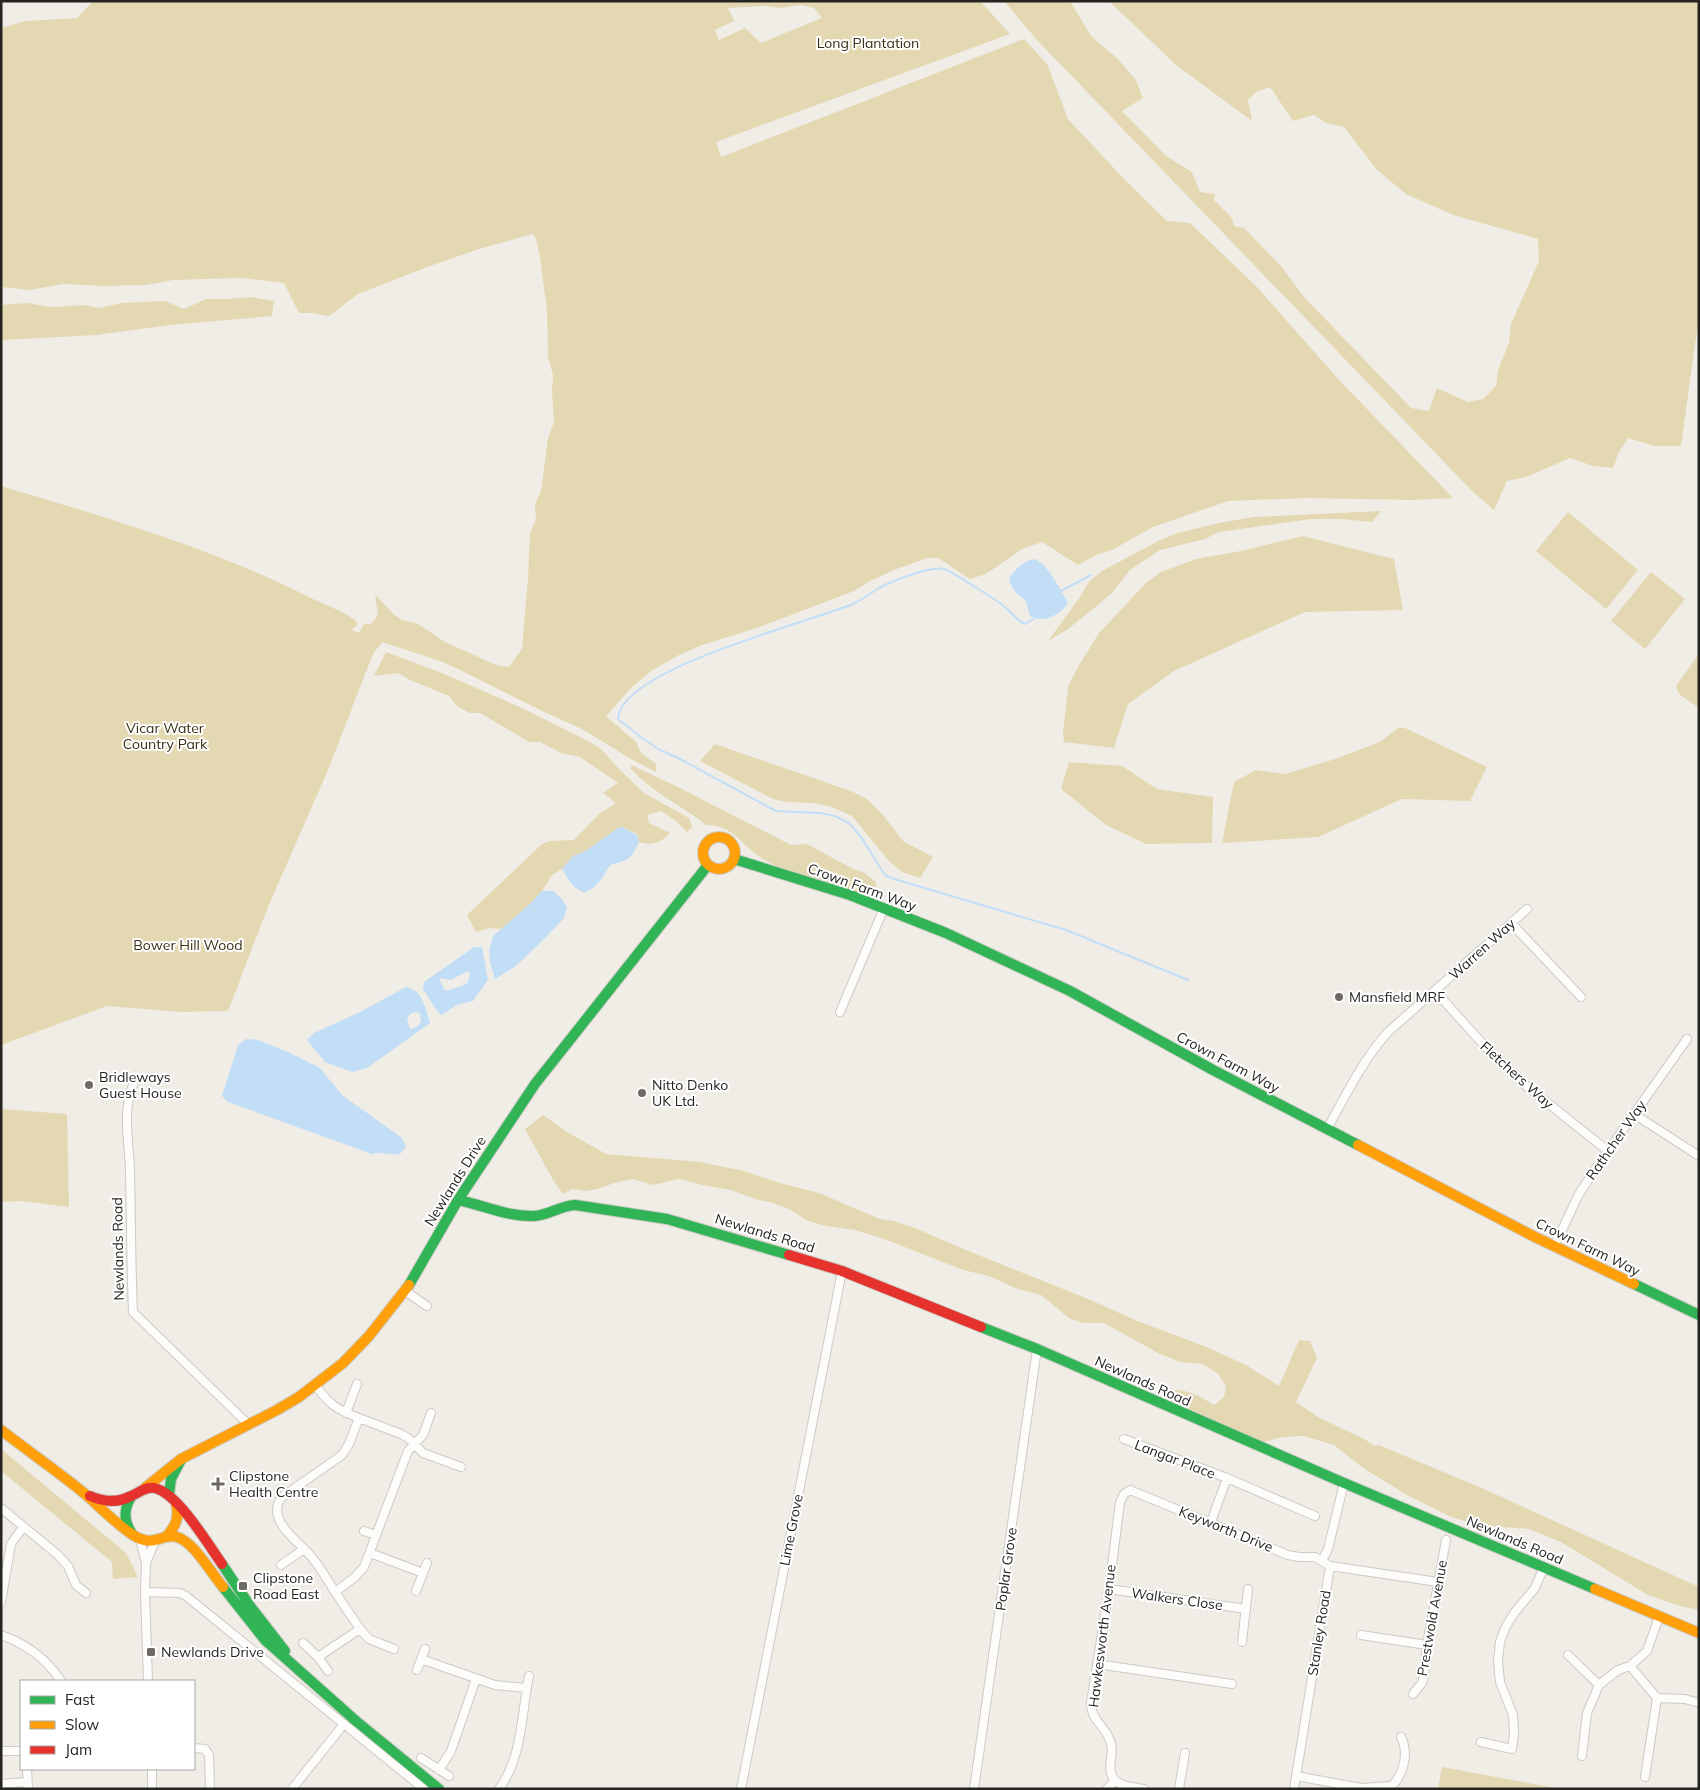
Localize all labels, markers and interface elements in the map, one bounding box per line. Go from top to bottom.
park label: Long Plantation [817,34,919,52]
park label: Vicar Water Country Park [123,719,208,753]
street label: Crown Farm Way [805,859,919,915]
street label: Warren Way [1445,914,1519,984]
park label: Bower Hill Wood [133,936,243,954]
place label: Mansfield MRF [1349,988,1445,1006]
marker: Mansfield MRF [1333,991,1345,1003]
street label: Crown Farm Way [1173,1027,1283,1097]
street label: Fletchers Way [1477,1037,1558,1113]
place label: Bridleways Guest House [99,1068,182,1102]
place label: Nitto Denko UK Ltd. [652,1076,728,1110]
marker: Bridleways Guest House [83,1079,95,1091]
marker: Nitto Denko UK Ltd. [636,1087,648,1099]
street label: Rathcher Way [1582,1096,1650,1183]
street label: Newlands Drive [420,1133,490,1229]
street label: Newlands Road [108,1197,128,1301]
street label: Newlands Road [713,1209,817,1257]
street label: Crown Farm Way [1533,1214,1644,1280]
street label: Newlands Road [1092,1352,1194,1410]
street label: Langar Place [1132,1435,1218,1483]
place label: Clipstone Health Centre [229,1467,318,1501]
marker: Clipstone Health Centre [211,1477,225,1491]
street label: Lime Grove [775,1493,807,1567]
street label: Keyworth Drive [1176,1502,1276,1556]
street label: Newlands Road [1464,1512,1566,1568]
street label: Poplar Grove [991,1526,1021,1612]
street label: Prestwold Avenue [1413,1559,1451,1677]
street label: Hawkesworth Avenue [1084,1564,1120,1708]
place label: Clipstone Road East [253,1569,319,1603]
marker: Clipstone Road East [237,1580,249,1592]
street label: Walkers Close [1130,1584,1224,1614]
street label: Stanley Road [1303,1589,1335,1677]
place label: Newlands Drive [161,1643,264,1661]
marker: Newlands Drive [145,1646,157,1658]
legend [20,1680,195,1770]
text: Fast [65,1690,95,1709]
text: Slow [65,1715,99,1734]
text: Jam [65,1740,92,1759]

